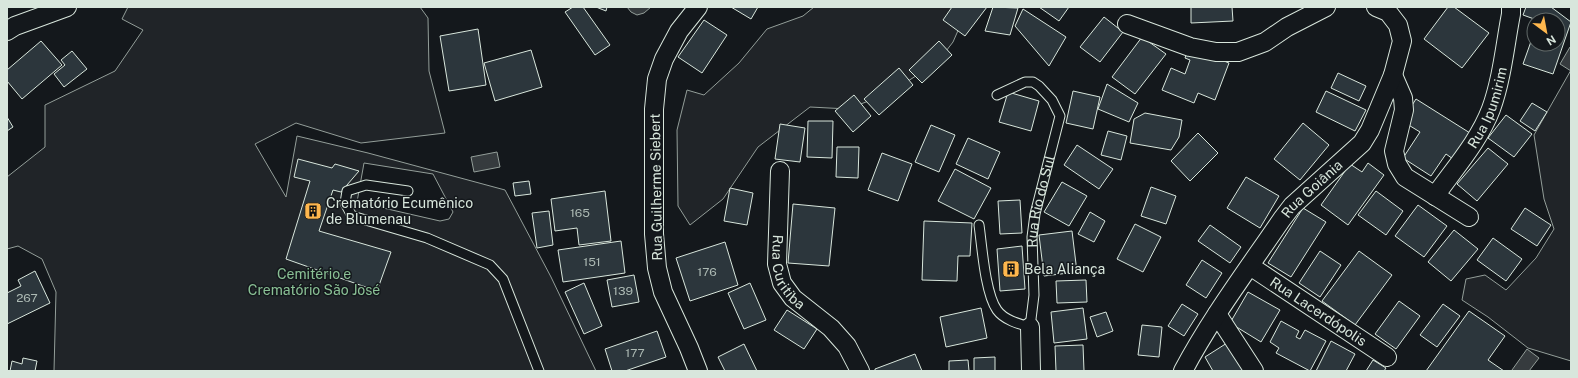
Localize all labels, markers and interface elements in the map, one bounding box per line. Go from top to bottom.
north arrow [1526,12,1566,52]
text: N [1544,33,1558,48]
street label: Rua Ipumirim [1464,66,1510,151]
street label: Rua Guilherme Siebert [647,113,665,261]
street label: Rua Rio do Sul [1024,154,1058,248]
street label: Rua Goiânia [1278,157,1346,221]
place label: Crematório Ecumênico de Blumenau [326,195,473,227]
building icon: Crematório Ecumênico de Blumenau [303,201,323,221]
house number: 165 [570,206,590,220]
street label: Rua Curitiba [769,234,808,312]
house number: 151 [583,255,601,269]
building icon: Bela Aliança [1001,259,1021,279]
place label: Bela Aliança [1024,261,1105,277]
house number: 176 [697,265,717,279]
park label: Cemitério e Crematório São José [248,266,380,298]
street label: Rua Lacerdópolis [1267,274,1370,349]
house number: 139 [613,284,633,298]
house number: 267 [16,291,38,305]
house number: 177 [625,346,645,360]

